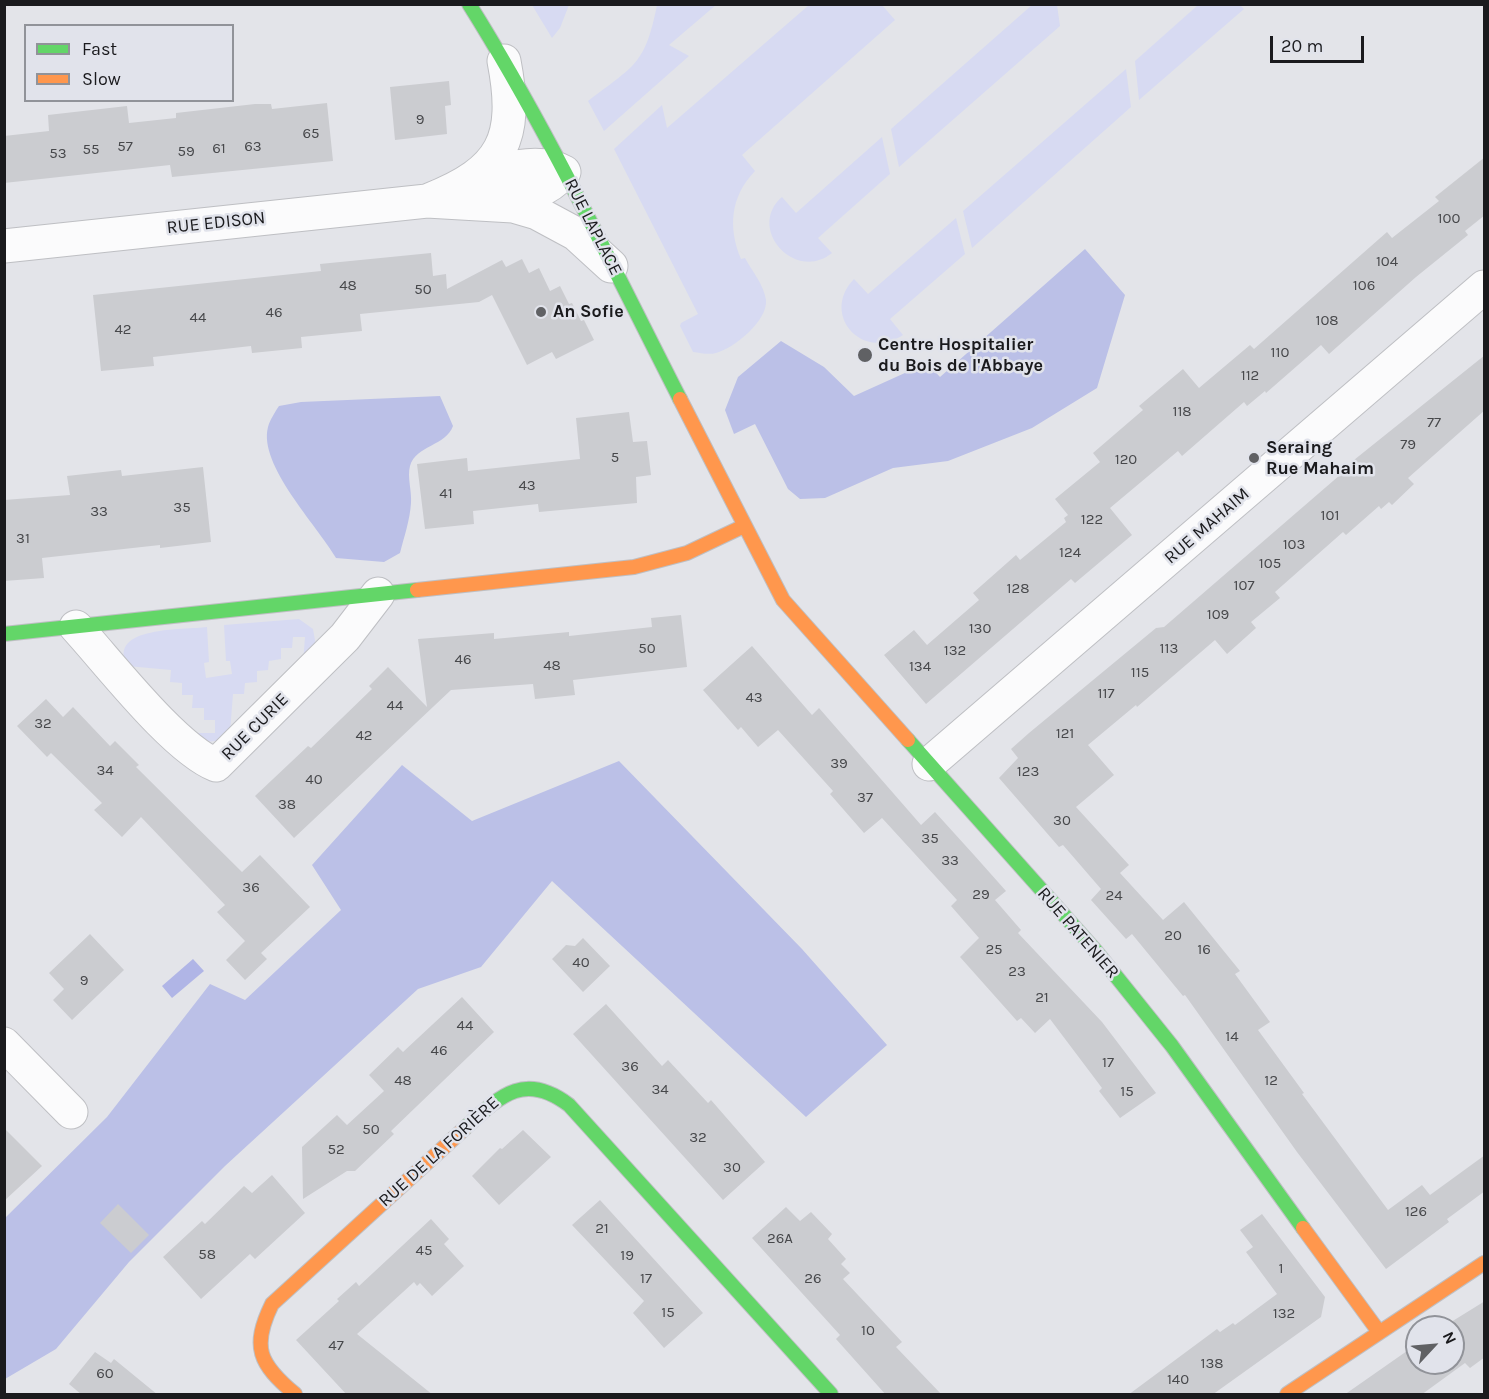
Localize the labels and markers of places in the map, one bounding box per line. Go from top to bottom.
place label: An Sofie [553,301,624,323]
marker: An Sofie [534,305,548,319]
place label: Centre Hospitalier du Bois de l'Abbaye [878,334,1043,376]
marker: Centre Hospitalier du Bois de l'Abbaye [856,346,874,364]
place label: Seraing Rue Mahaim [1266,437,1374,480]
marker: Seraing Rue Mahaim [1247,451,1261,465]

